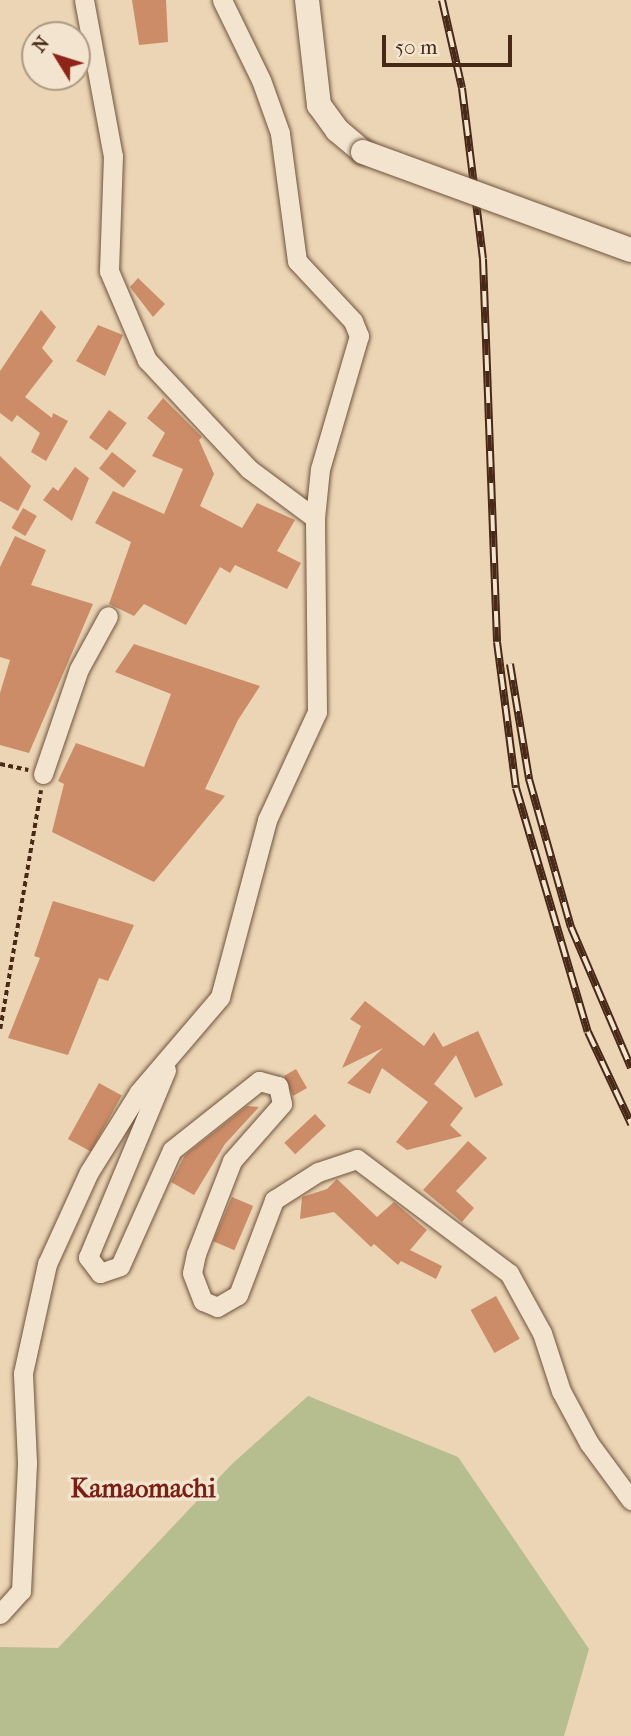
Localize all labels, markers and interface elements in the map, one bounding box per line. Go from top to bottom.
north arrow [21,21,91,91]
scale bar [386,21,516,65]
text: N [28,32,54,57]
text: 50 m [395,35,438,59]
district label: Kamaomachi [70,1473,216,1505]

